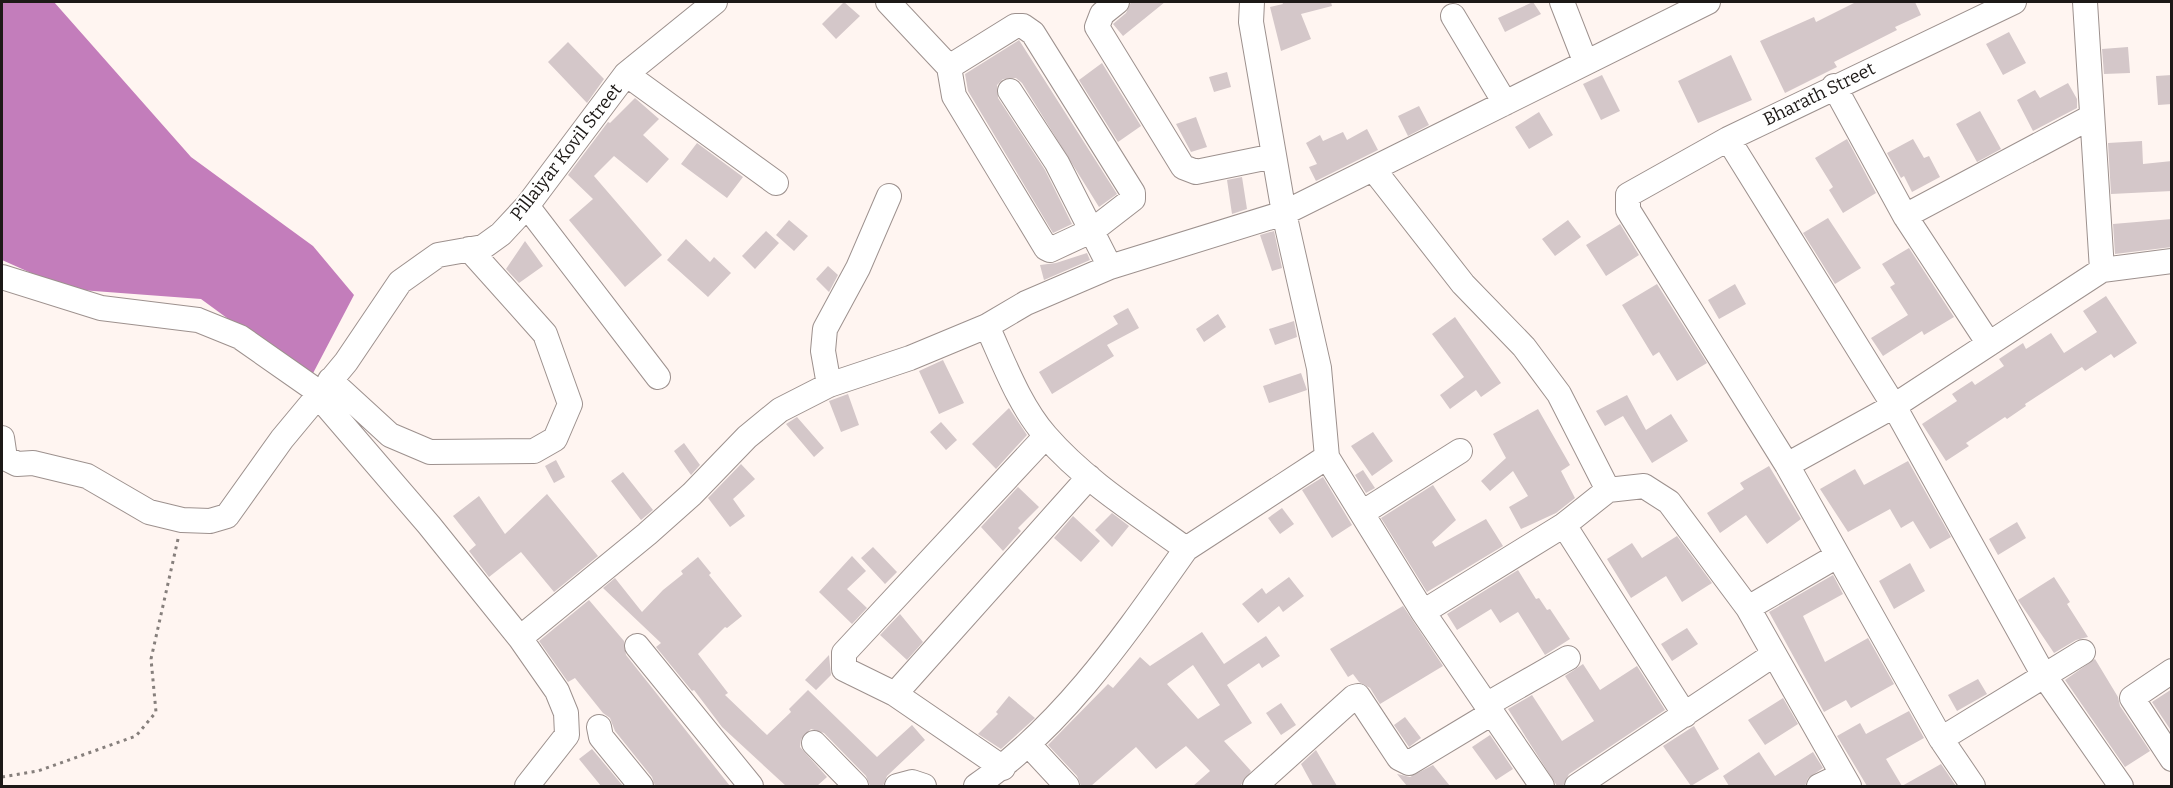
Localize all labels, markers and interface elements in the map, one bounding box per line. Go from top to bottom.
street label: Bharath Street [1760,57,1879,131]
street label: Pillaiyar Kovil Street [506,79,627,225]

